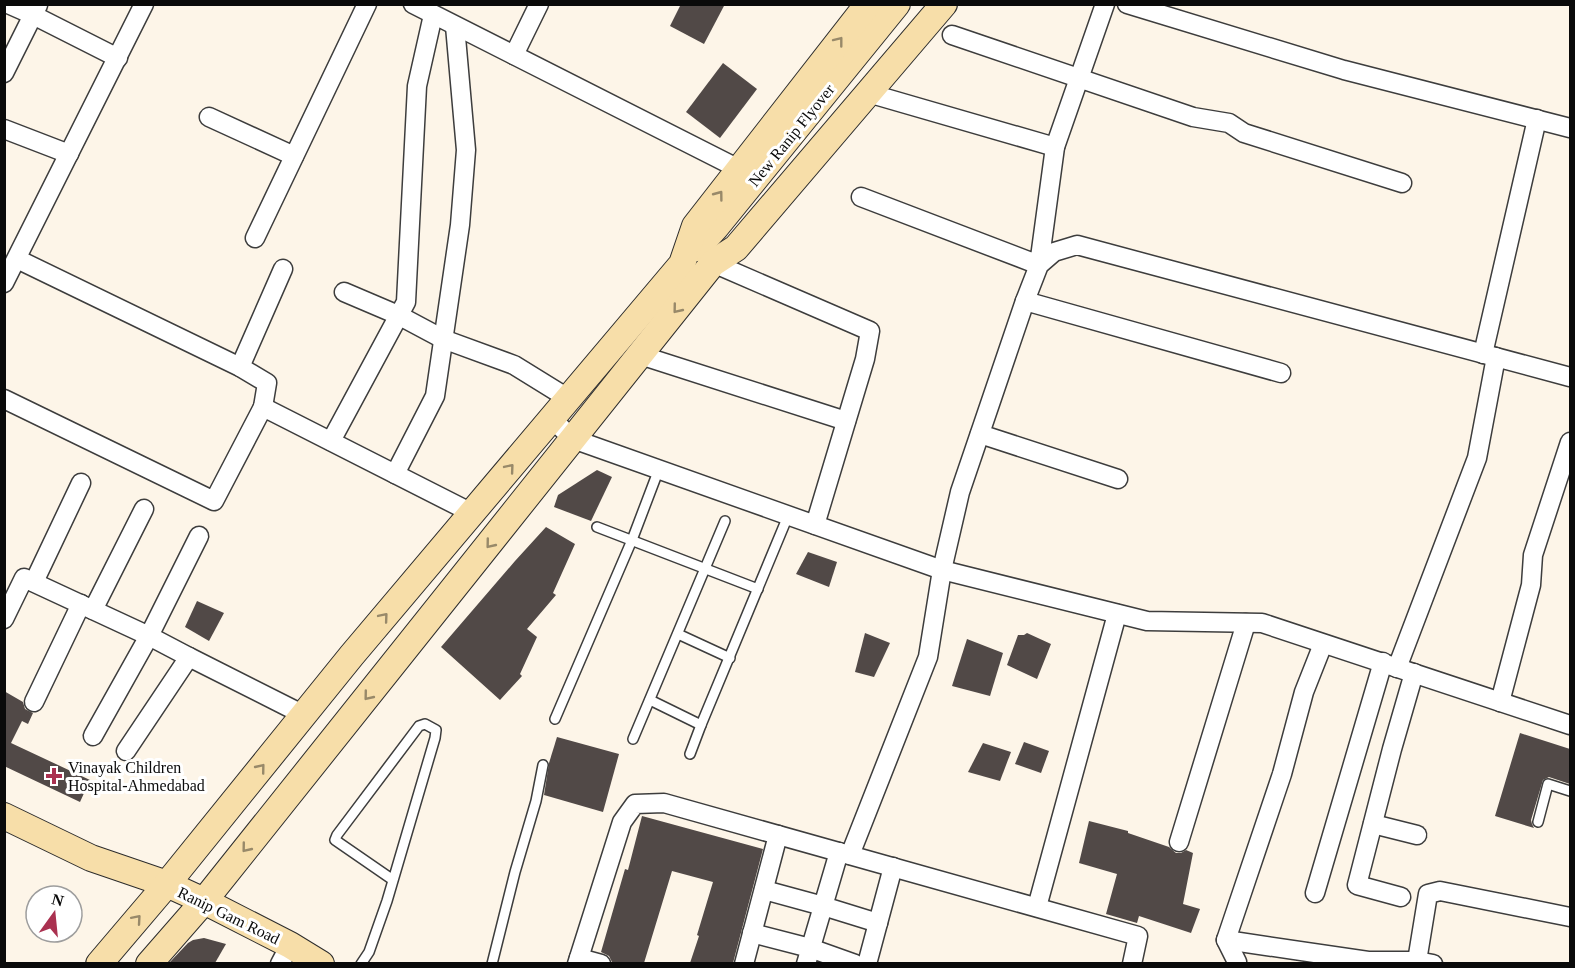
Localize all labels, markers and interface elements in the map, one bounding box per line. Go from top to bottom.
one-way arrow [832,37,843,48]
street label: New Ranip Flyover [745,80,839,190]
one-way arrow [712,190,723,201]
one-way arrow [673,302,684,313]
one-way arrow [503,464,514,475]
one-way arrow [486,537,497,548]
one-way arrow [377,613,388,624]
one-way arrow [365,689,376,700]
place label: Vinayak Children Hospital-Ahmedabad [68,759,205,795]
one-way arrow [253,764,264,775]
marker: Vinayak Children Hospital-Ahmedabad [45,767,63,785]
one-way arrow [243,841,254,852]
street label: Ranip Gam Road [175,883,282,948]
north arrow [24,884,84,944]
text: N [50,890,66,910]
one-way arrow [130,915,141,926]

